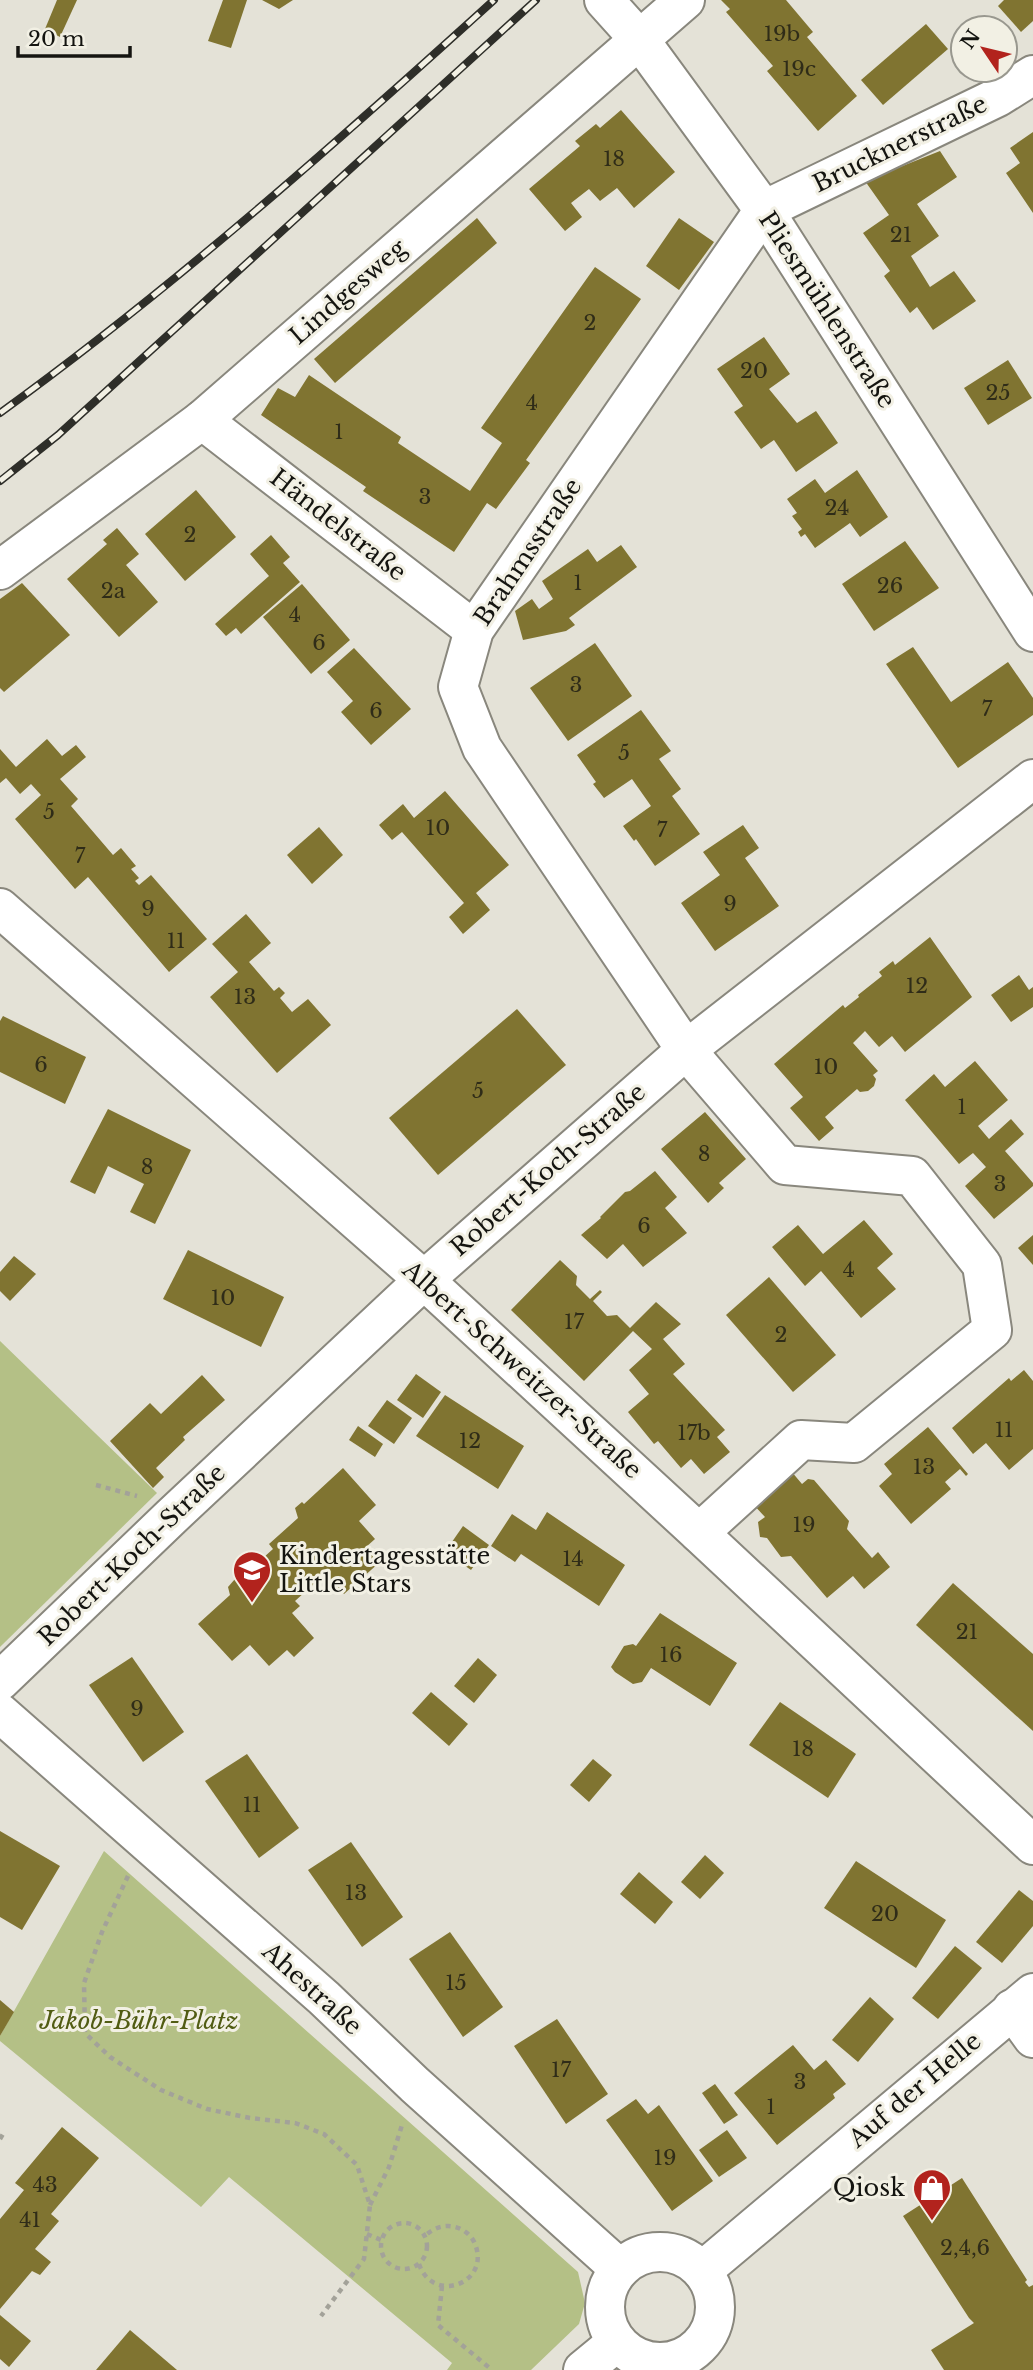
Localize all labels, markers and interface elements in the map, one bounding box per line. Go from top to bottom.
scale bar [18,14,130,58]
north arrow [949,14,1019,84]
house number: 19b [764,21,800,47]
text: 20 m [28,26,85,52]
text: N [956,26,985,53]
house number: 19c [782,56,816,82]
street label: Brucknerstraße [808,89,992,198]
house number: 18 [603,146,625,172]
street label: Pliesmühlenstraße [753,206,902,413]
house number: 21 [890,222,912,248]
street label: Lindgesweg [283,233,412,350]
house number: 2 [584,310,596,336]
house number: 20 [740,358,768,384]
house number: 25 [986,380,1010,406]
house number: 4 [526,390,538,416]
house number: 1 [334,419,344,445]
street label: Händelstraße [265,462,412,587]
street label: Brahmsstraße [468,473,587,631]
house number: 3 [419,484,431,510]
house number: 24 [824,495,850,521]
house number: 2 [184,522,196,548]
house number: 1 [573,570,583,596]
house number: 26 [877,573,903,599]
house number: 2a [101,578,126,604]
house number: 4 [289,602,301,628]
house number: 6 [312,630,326,656]
house number: 3 [570,672,582,698]
house number: 7 [982,696,993,722]
house number: 6 [369,698,383,724]
house number: 5 [618,740,630,766]
house number: 5 [43,799,55,825]
house number: 10 [426,815,450,841]
house number: 7 [657,817,668,843]
house number: 7 [75,843,86,869]
house number: 9 [723,891,737,917]
house number: 9 [141,896,155,922]
house number: 11 [167,928,185,954]
house number: 12 [906,973,928,999]
house number: 13 [234,984,256,1010]
house number: 6 [34,1052,48,1078]
house number: 10 [814,1054,838,1080]
street label: Robert-Koch-Straße [444,1077,651,1262]
house number: 5 [472,1078,484,1104]
house number: 1 [957,1094,967,1120]
house number: 8 [698,1141,710,1167]
house number: 8 [141,1154,153,1180]
house number: 3 [994,1171,1006,1197]
house number: 6 [637,1213,651,1239]
street label: Albert-Schweitzer-Straße [396,1254,648,1484]
house number: 4 [843,1257,855,1283]
house number: 10 [211,1285,235,1311]
house number: 17 [564,1309,584,1335]
house number: 2 [775,1322,787,1348]
house number: 11 [995,1417,1013,1443]
house number: 17b [677,1420,711,1446]
house number: 12 [459,1428,481,1454]
house number: 13 [913,1454,935,1480]
street label: Robert-Koch-Straße [32,1458,231,1651]
house number: 19 [793,1512,815,1538]
place label: Kindertagesstätte Little Stars [279,1541,490,1598]
house number: 14 [562,1546,584,1572]
school or university icon: Kindertagesstätte Little Stars [231,1549,273,1604]
house number: 21 [956,1619,978,1645]
house number: 16 [660,1642,682,1668]
house number: 9 [130,1696,144,1722]
house number: 18 [792,1736,814,1762]
house number: 11 [243,1792,261,1818]
house number: 13 [345,1880,367,1906]
house number: 20 [871,1901,899,1927]
street label: Ahestraße [256,1936,368,2041]
house number: 15 [445,1970,467,1996]
park label: Jakob-Bühr-Platz [39,2006,238,2035]
street label: Auf der Helle [842,2026,987,2154]
house number: 17 [551,2057,571,2083]
house number: 3 [794,2069,806,2095]
house number: 1 [766,2094,776,2120]
house number: 19 [654,2145,676,2171]
shop icon: Qiosk [911,2167,953,2222]
house number: 43 [32,2172,58,2198]
place label: Qiosk [833,2173,905,2202]
house number: 41 [19,2207,41,2233]
house number: 2,4,6 [940,2235,990,2261]

